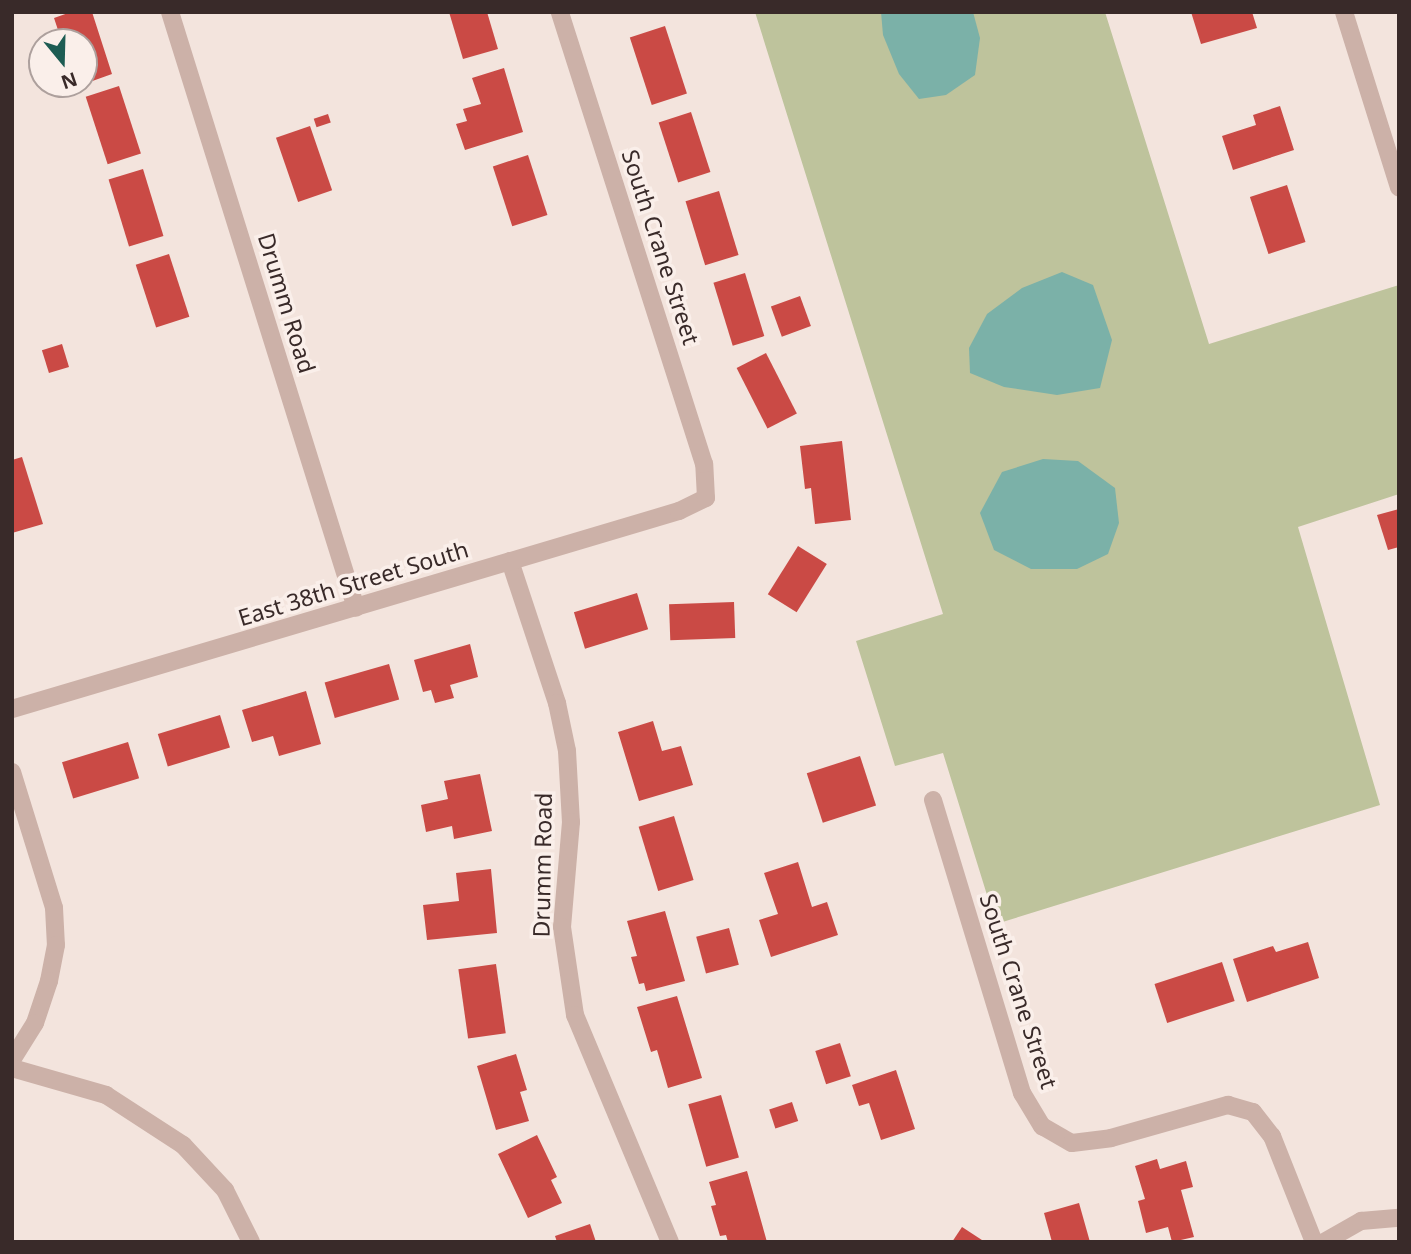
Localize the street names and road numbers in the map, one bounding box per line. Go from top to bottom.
street label: South Crane Street [616,146,706,348]
street label: Drumm Road [253,230,321,376]
street label: East 38th Street South [235,535,471,631]
street label: Drumm Road [527,792,557,938]
street label: South Crane Street [974,890,1064,1092]

